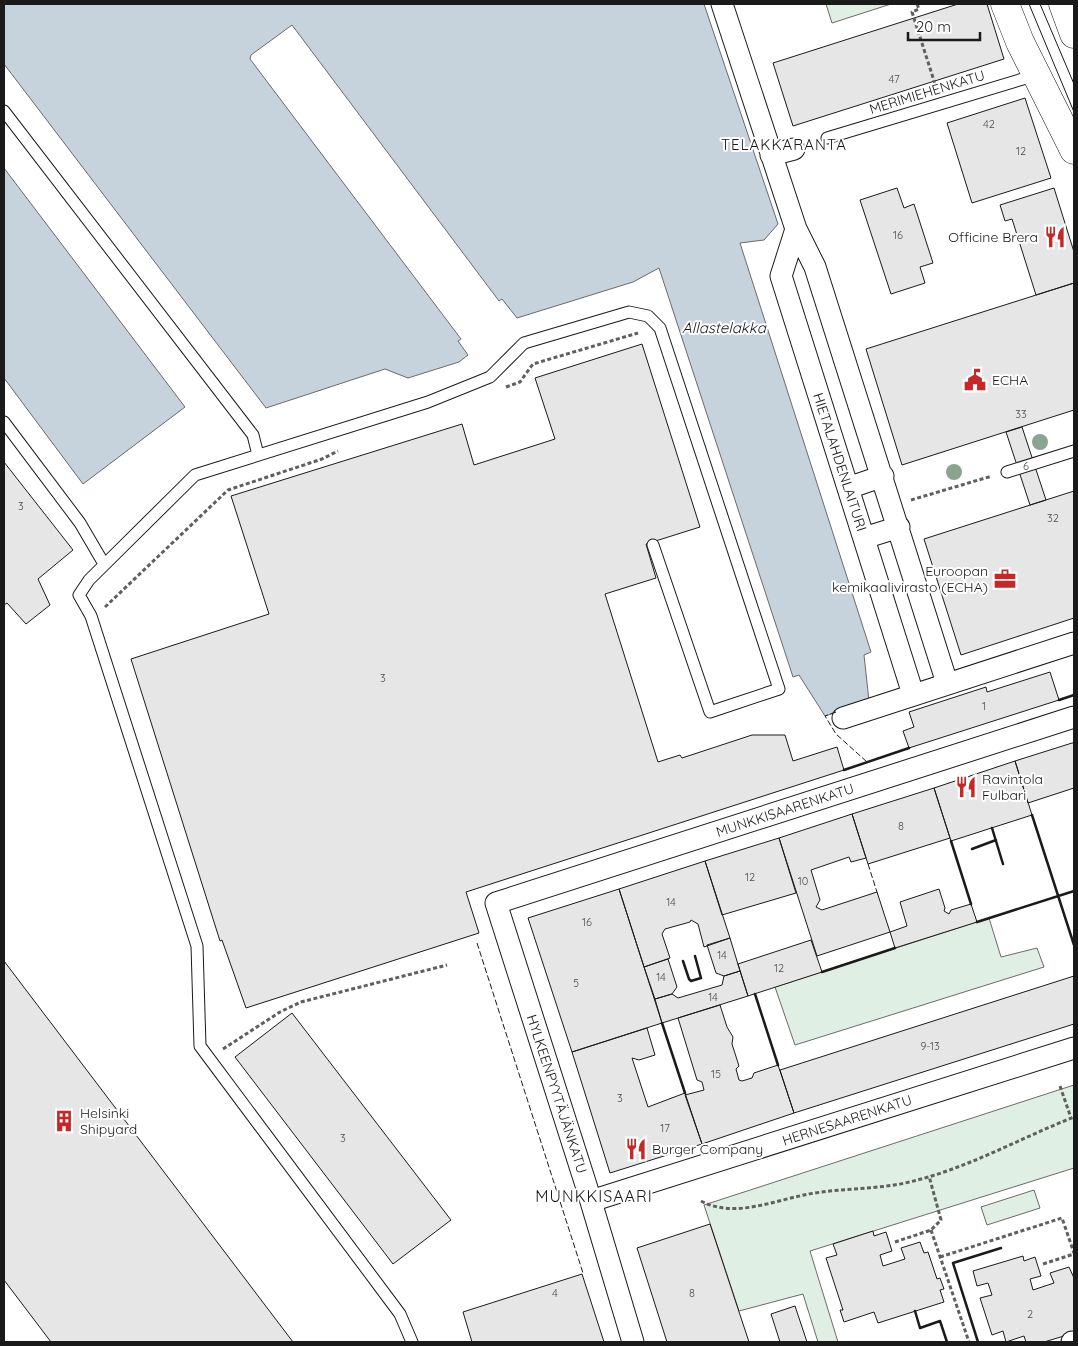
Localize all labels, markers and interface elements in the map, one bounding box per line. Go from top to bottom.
scale bar [908,10,980,42]
text: 20 m [916,17,951,36]
street label: MERIMIEHENKATU [867,66,987,118]
house number: 47 [888,72,900,86]
house number: 42 [983,117,995,131]
district label: TELAKKARANTA [721,135,847,154]
house number: 12 [1016,144,1026,158]
restaurant icon: Officine Brera [1042,224,1068,250]
house number: 16 [893,228,903,242]
place label: Officine Brera [948,228,1038,246]
water label: Allastelakka [682,318,767,337]
public building icon: ECHA [962,367,988,393]
place label: ECHA [992,371,1028,389]
street label: HIETALAHDENLAITURI [809,391,871,533]
house number: 33 [1015,407,1027,421]
house number: 6 [1023,459,1029,473]
house number: 3 [18,499,24,513]
house number: 32 [1047,511,1059,525]
place label: Euroopan kemikaalivirasto (ECHA) [832,562,988,596]
office icon: Euroopan kemikaalivirasto (ECHA) [992,566,1018,592]
house number: 3 [380,671,386,685]
house number: 1 [982,699,986,713]
place label: Ravintola Fulbari [982,770,1043,804]
restaurant icon: Ravintola Fulbari [953,774,979,800]
street label: MUNKKISAARENKATU [714,779,856,841]
house number: 8 [898,819,904,833]
house number: 12 [745,870,755,884]
house number: 10 [798,874,808,888]
house number: 14 [666,895,676,909]
house number: 16 [582,915,592,929]
house number: 14 [717,948,727,962]
house number: 12 [774,961,784,975]
house number: 14 [656,970,666,984]
house number: 5 [573,976,579,990]
house number: 14 [708,990,718,1004]
street label: HYLKEENPYYTÄJÄNKATU [523,1012,591,1176]
house number: 9-13 [920,1039,940,1053]
house number: 15 [711,1067,721,1081]
house number: 3 [617,1091,623,1105]
street label: HERNESAARENKATU [780,1091,914,1149]
place label: Helsinki Shipyard [80,1104,137,1138]
building icon: Helsinki Shipyard [51,1108,77,1134]
house number: 17 [660,1121,670,1135]
house number: 3 [340,1131,346,1145]
restaurant icon: Burger Company [623,1136,649,1162]
place label: Burger Company [652,1140,763,1158]
district label: MUNKKISAARI [535,1186,653,1206]
house number: 4 [552,1286,558,1300]
house number: 8 [689,1286,695,1300]
house number: 2 [1027,1307,1033,1321]

